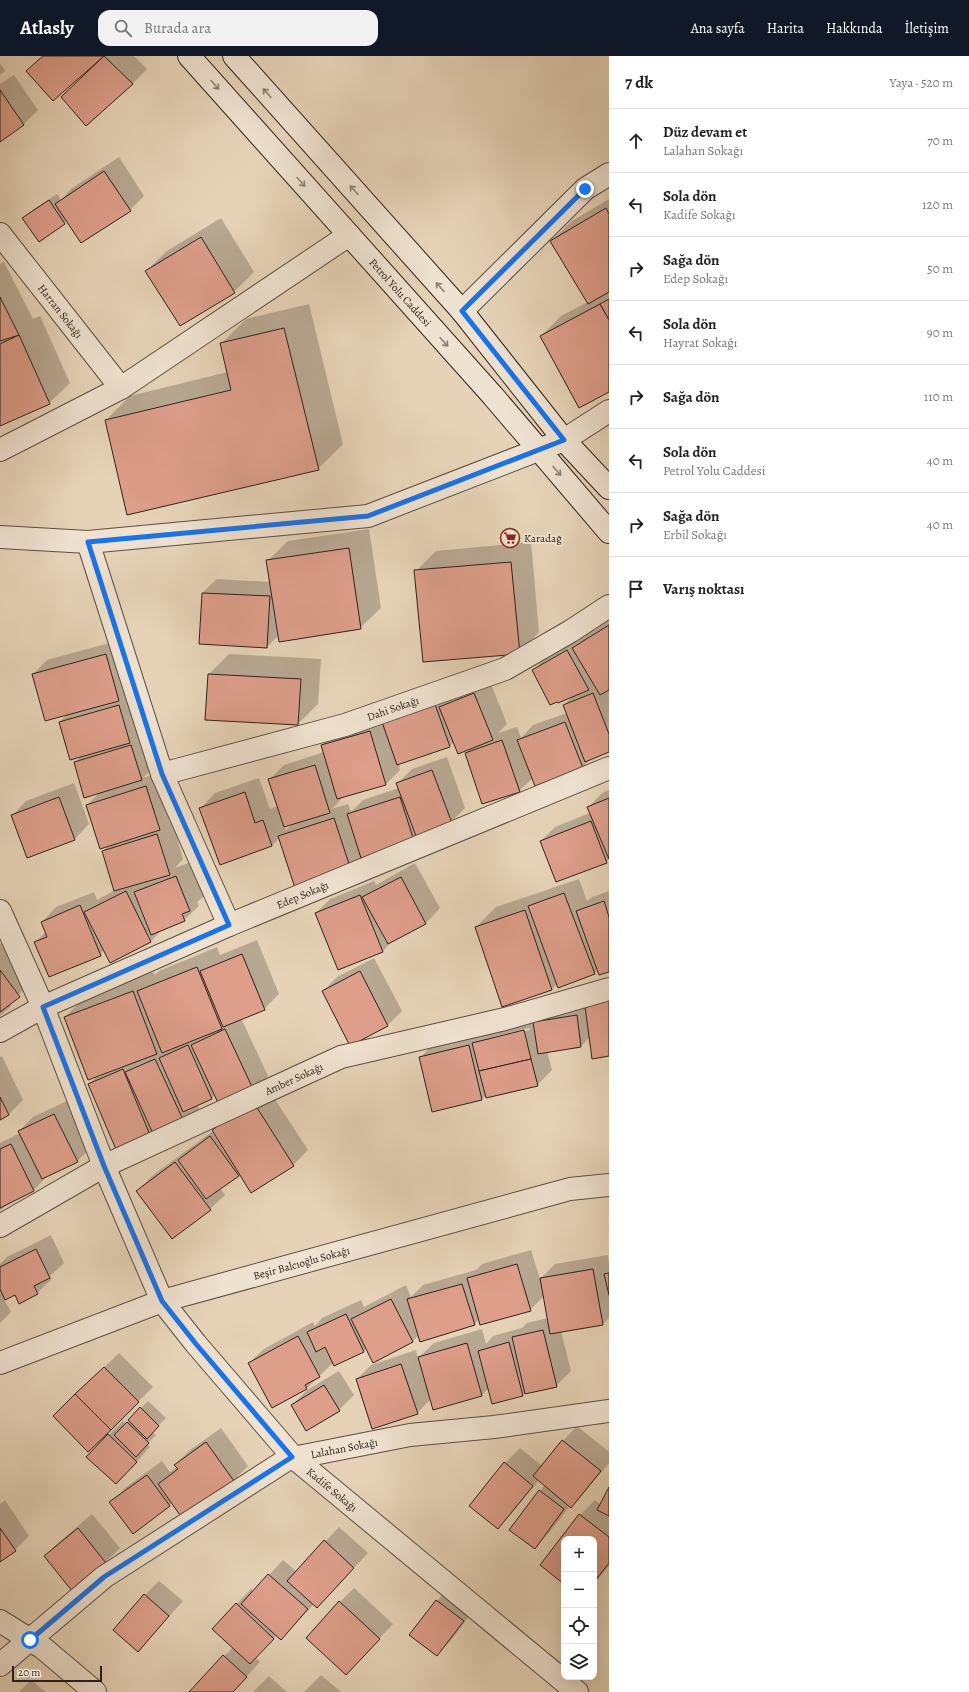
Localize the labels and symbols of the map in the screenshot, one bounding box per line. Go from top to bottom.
one-way arrow [210,80,220,90]
one-way arrow [262,88,272,98]
one-way arrow [297,177,306,187]
route end [576,180,594,198]
one-way arrow [349,185,358,195]
street label: Petrol Yolu Caddesi [366,255,435,330]
street label: Harran Sokağı [35,281,87,341]
one-way arrow [436,282,445,292]
one-way arrow [439,336,448,346]
one-way arrow [552,466,561,476]
supermarket icon: Karadağ [499,527,521,549]
place label: Karadağ [524,531,562,546]
street label: Dahi Sokağı [365,692,421,724]
street label: Edep Sokağı [274,877,331,912]
street label: Amber Sokağı [261,1059,325,1099]
street label: Beşir Balcıoğlu Sokağı [251,1242,351,1283]
street label: Lalahan Sokağı [309,1434,379,1462]
street label: Kadife Sokağı [304,1464,361,1515]
route start [21,1631,39,1649]
scale bar [12,1664,102,1683]

